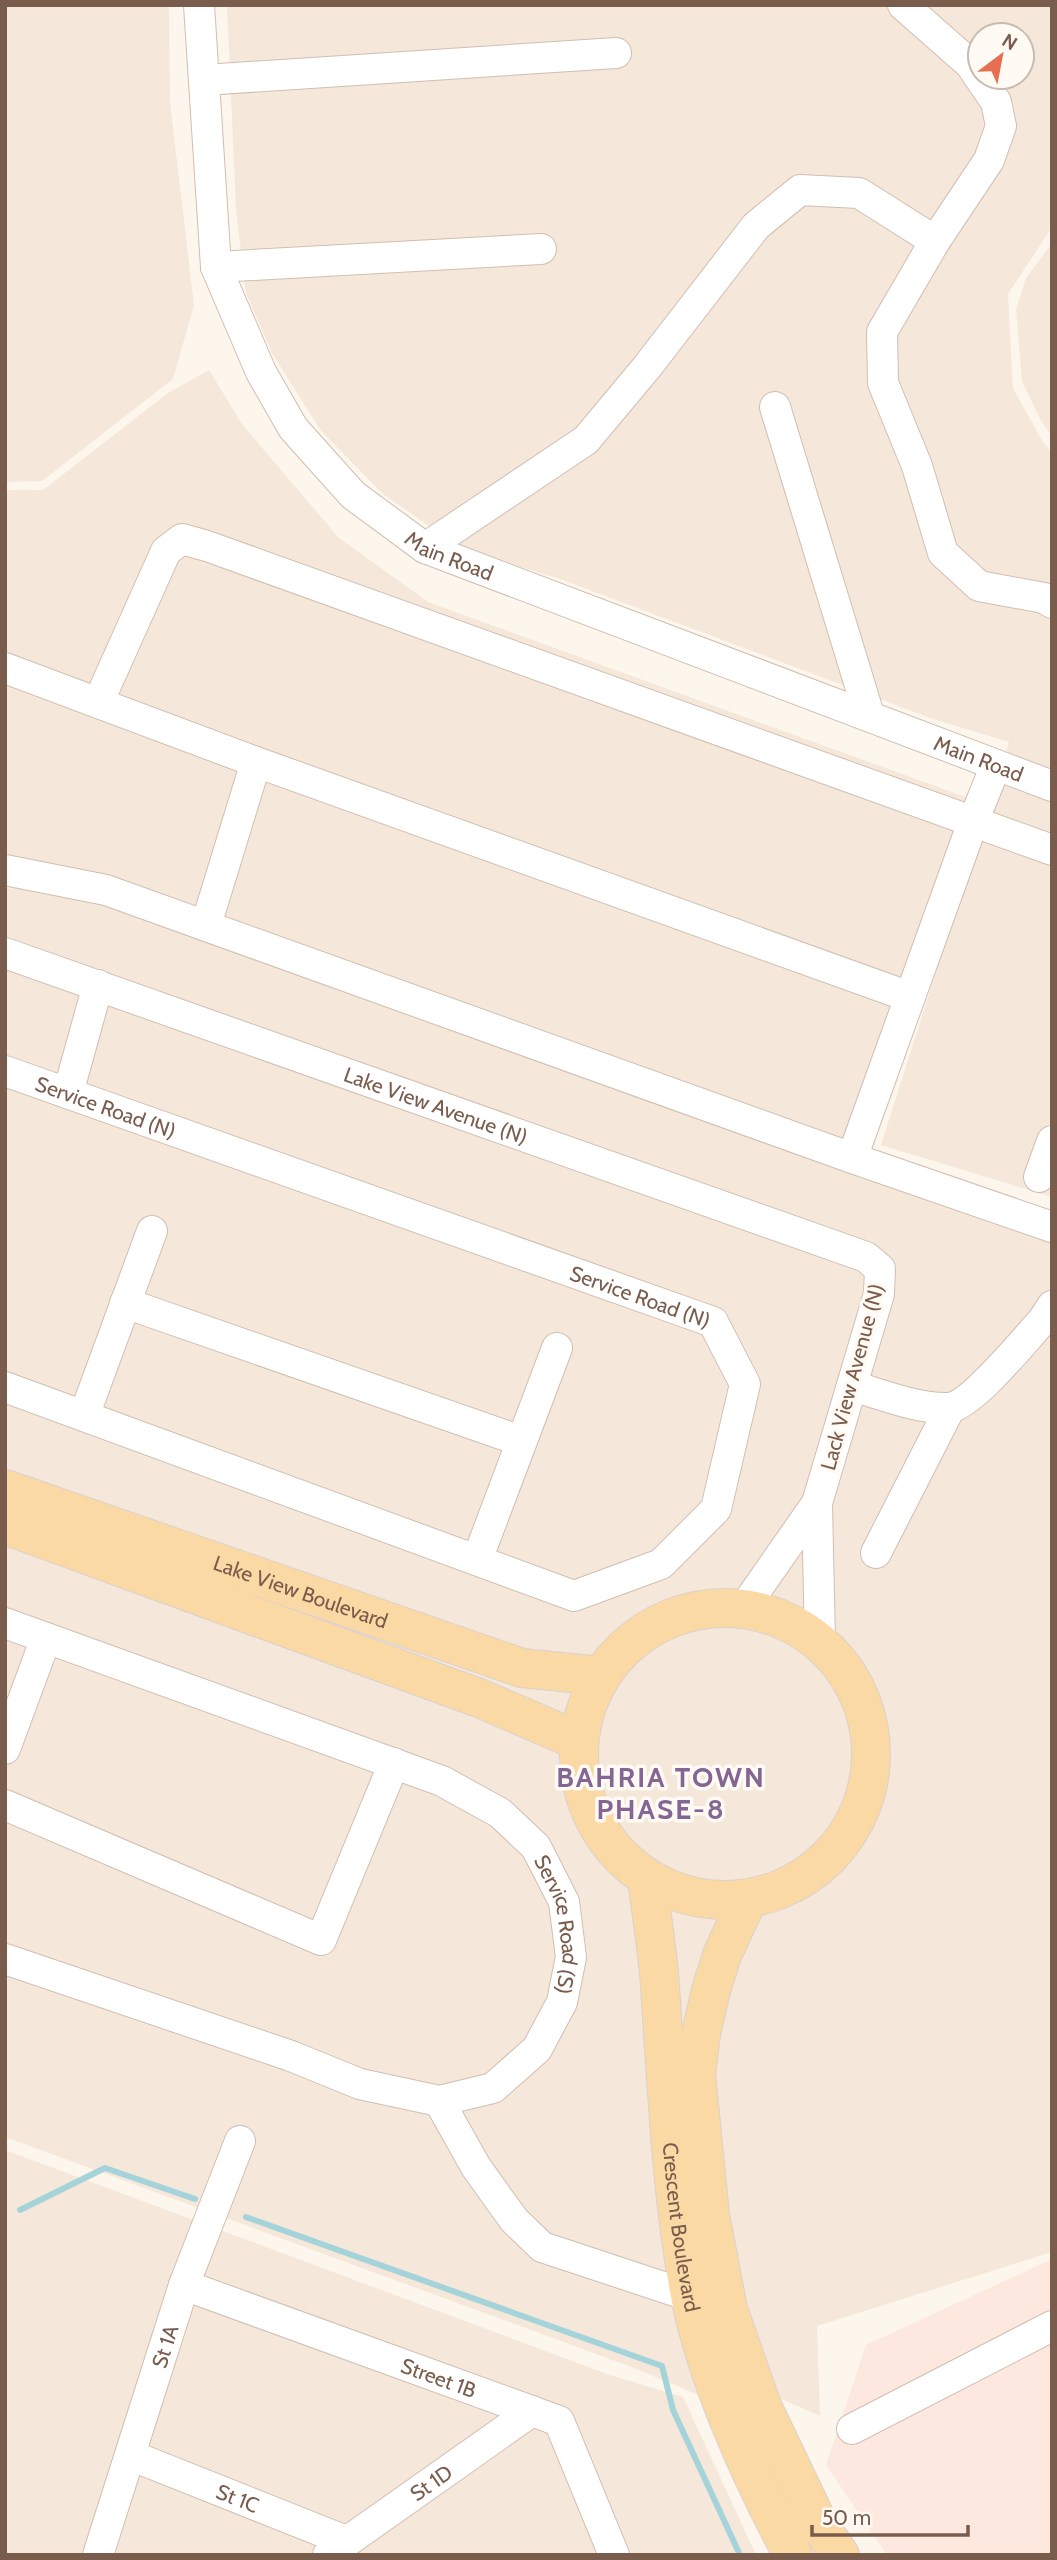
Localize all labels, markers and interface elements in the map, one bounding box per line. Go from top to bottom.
north arrow [966,21,1036,91]
text: N [998,29,1022,55]
street label: Main Road [400,525,497,585]
street label: Main Road [931,730,1027,787]
street label: Lake View Avenue (N) [341,1061,531,1149]
street label: Service Road (N) [32,1070,179,1143]
street label: Service Road (N) [567,1260,714,1333]
street label: Lack View Avenue (N) [815,1281,889,1473]
street label: Lake View Boulevard [210,1550,391,1633]
district label: BAHRIA TOWN PHASE-8 [556,1760,766,1826]
street label: Service Road (S) [529,1850,584,1996]
street label: Crescent Boulevard [658,2141,706,2314]
street label: St 1A [146,2322,183,2371]
street label: Street 1B [398,2352,480,2402]
street label: St 1D [405,2459,457,2506]
street label: St 1C [213,2478,263,2518]
scale bar [812,2494,968,2538]
text: 50 m [822,2505,871,2530]

